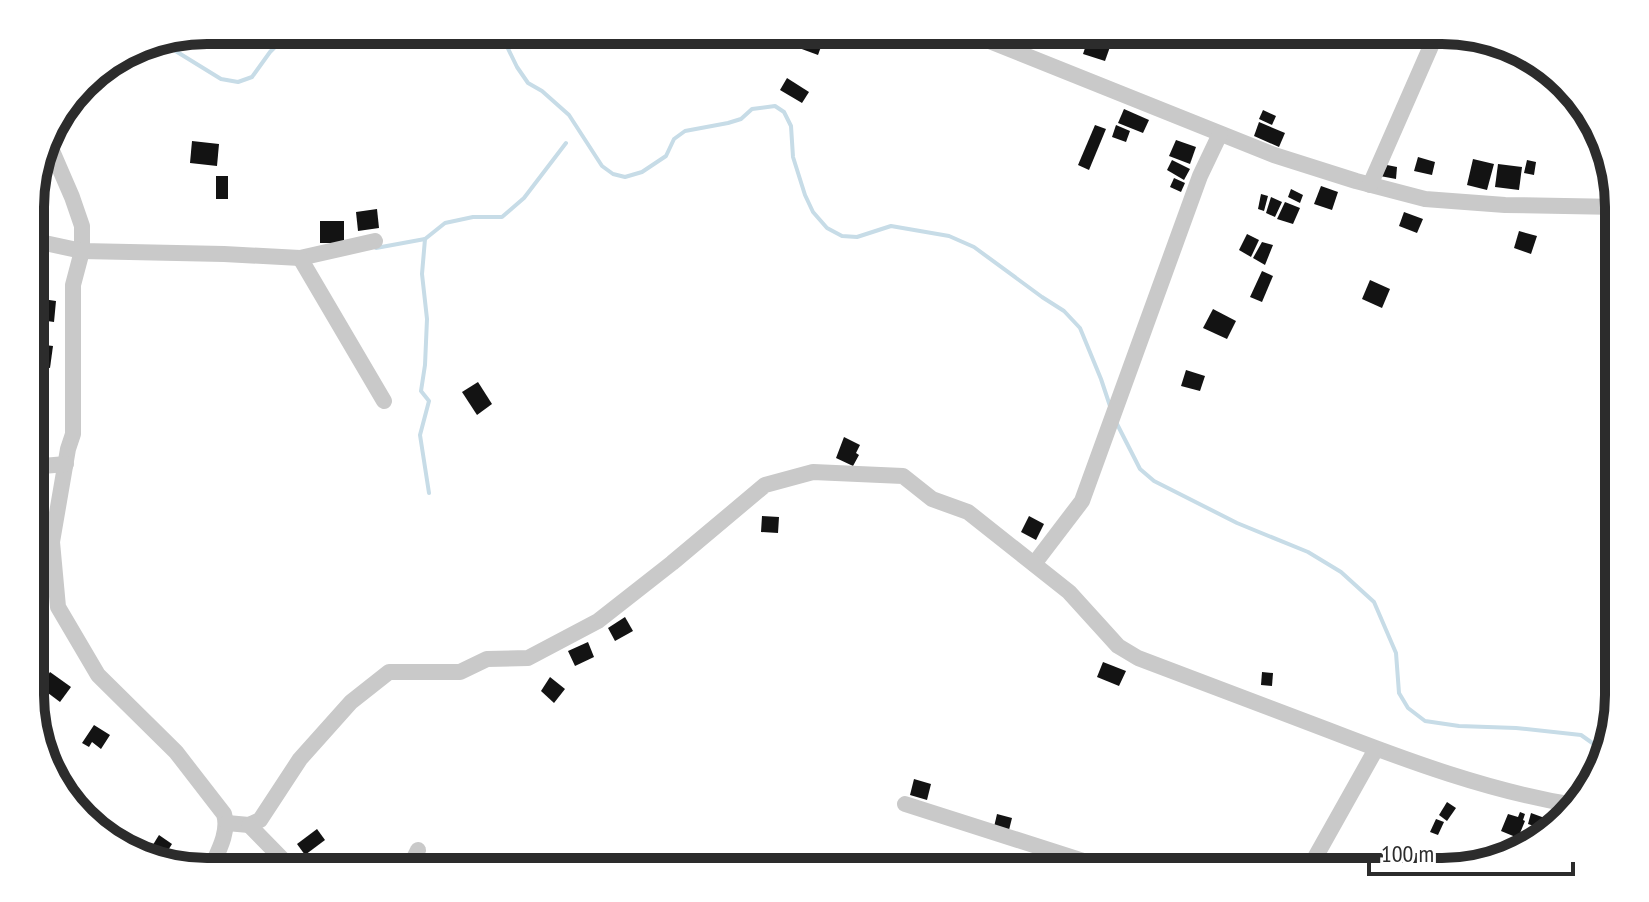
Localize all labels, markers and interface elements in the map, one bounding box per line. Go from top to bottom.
scale bar [1369,826,1573,876]
text: 100 m [1381,838,1434,869]

